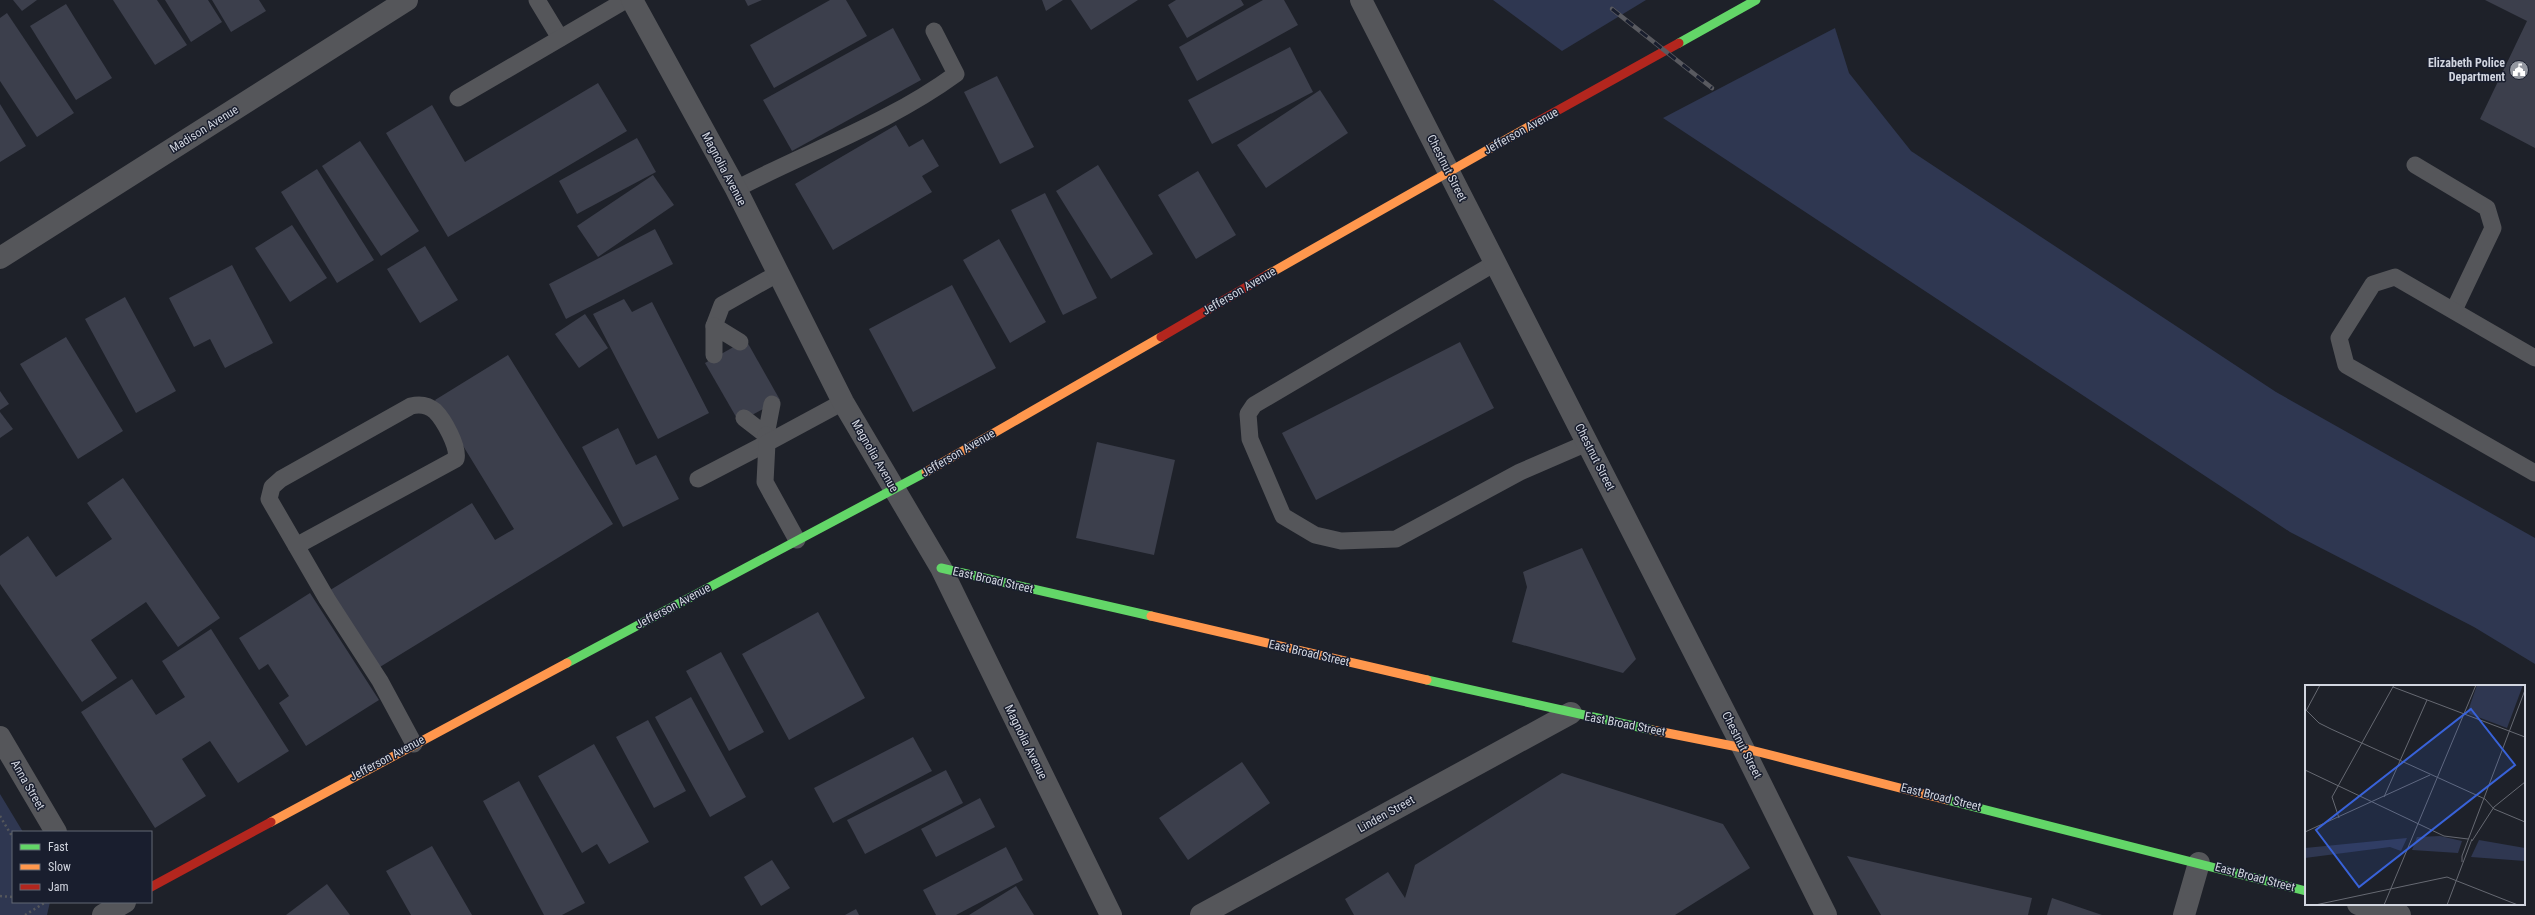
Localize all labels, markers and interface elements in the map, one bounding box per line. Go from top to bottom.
place label: Elizabeth Police Department [2428,56,2505,84]
public building icon: Elizabeth Police Department [2508,59,2530,81]
street label: Madison Avenue [167,102,241,156]
street label: Jefferson Avenue [1481,105,1561,157]
street label: Magnolia Avenue [699,130,749,208]
street label: Chestnut Street [1424,132,1470,204]
street label: Jefferson Avenue [1200,264,1279,318]
street label: Magnolia Avenue [849,417,902,495]
street label: Chestnut Street [1572,421,1618,493]
street label: Jefferson Avenue [919,426,998,480]
street label: East Broad Street [951,564,1035,596]
street label: Jefferson Avenue [633,580,713,632]
street label: East Broad Street [1267,637,1351,669]
inset map [2305,685,2525,905]
street label: Magnolia Avenue [1002,702,1050,782]
street label: East Broad Street [1583,709,1667,739]
street label: Chestnut Street [1719,709,1765,781]
street label: Jefferson Avenue [347,732,427,784]
street label: Anna Street [8,758,48,813]
street label: East Broad Street [1899,780,1983,814]
street label: Linden Street [1355,793,1417,835]
legend [12,831,152,903]
text: Fast [48,840,69,854]
text: Slow [48,860,71,874]
street label: East Broad Street [2213,860,2297,895]
text: Jam [48,880,69,894]

